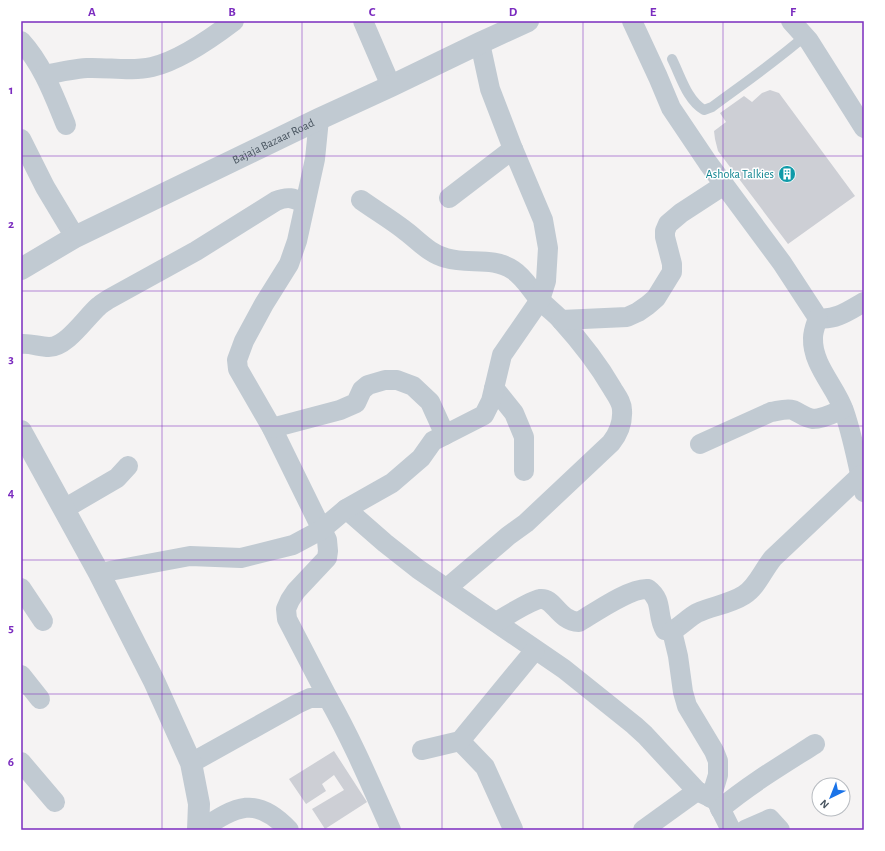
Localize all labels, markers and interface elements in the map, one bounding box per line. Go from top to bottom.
text: A [88,6,96,19]
text: B [228,6,236,19]
text: C [369,6,376,19]
text: D [509,6,518,19]
text: E [650,6,657,19]
text: F [790,6,797,19]
text: 1 [9,84,13,97]
street label: Bajaja Bazaar Road [231,116,316,166]
building icon: Ashoka Talkies [777,164,797,184]
place label: Ashoka Talkies [706,168,774,180]
text: 2 [8,218,14,231]
text: 3 [8,353,14,366]
text: 4 [8,487,15,500]
text: 5 [8,622,14,635]
text: 6 [8,756,14,769]
north arrow [811,777,851,817]
text: N [818,797,831,811]

